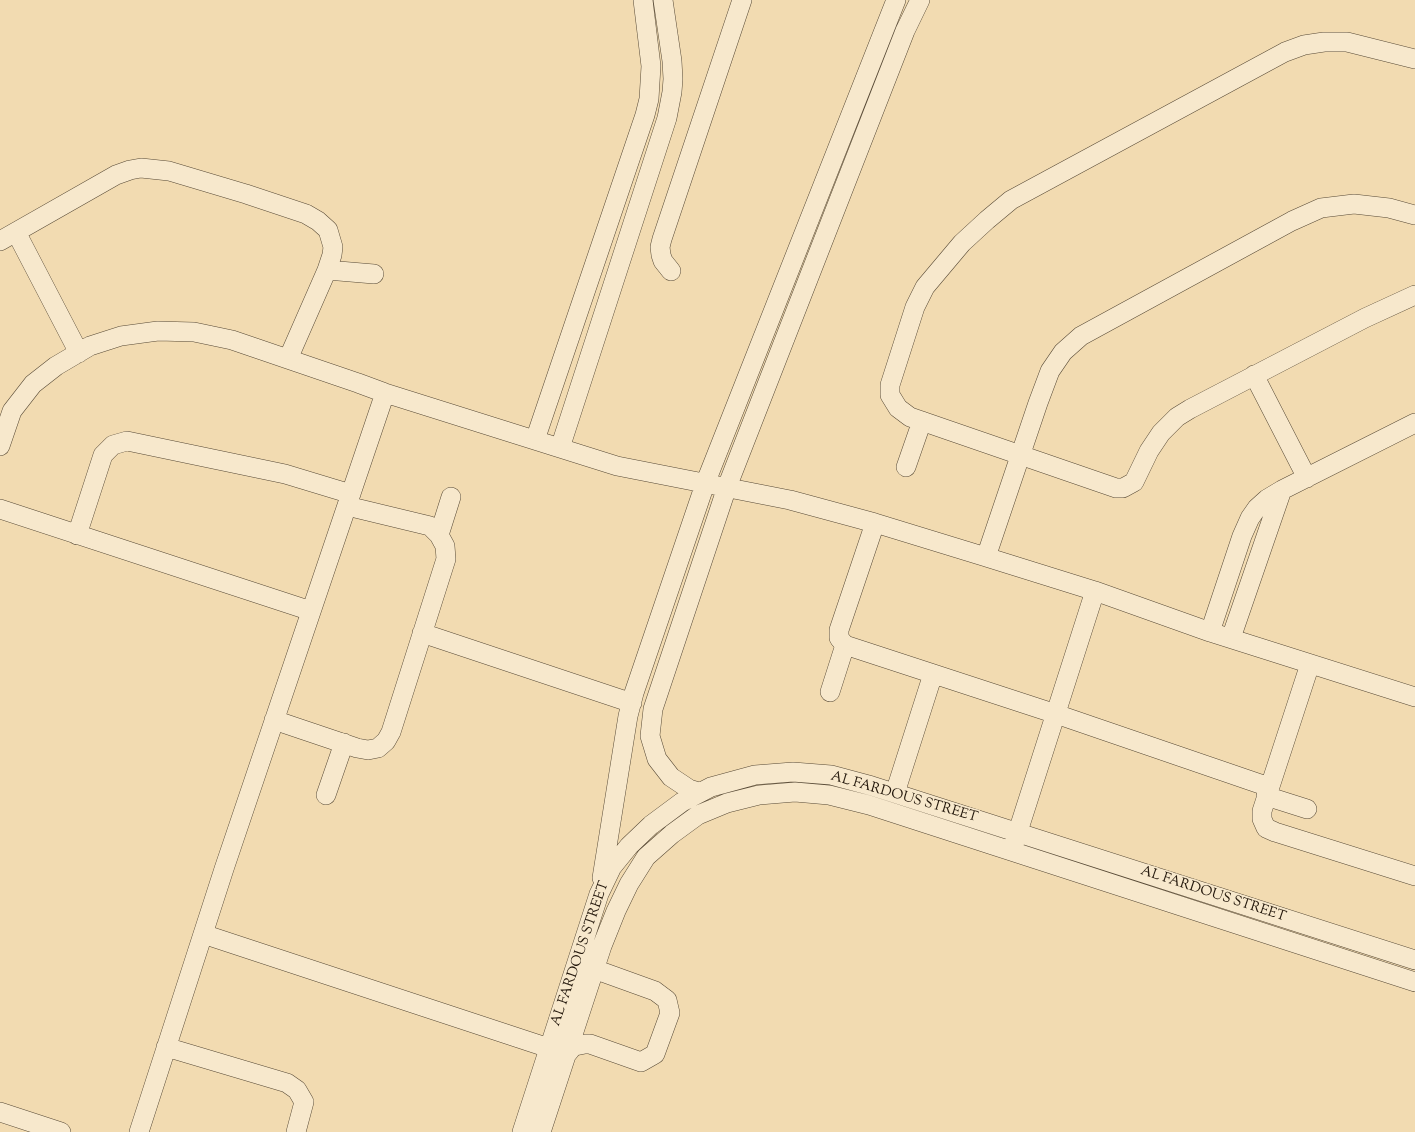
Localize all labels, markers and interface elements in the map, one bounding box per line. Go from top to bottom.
street label: AL FARDOUS STREET [829,769,979,827]
street label: AL FARDOUS STREET [1138,864,1288,926]
street label: AL FARDOUS STREET [548,879,614,1029]

